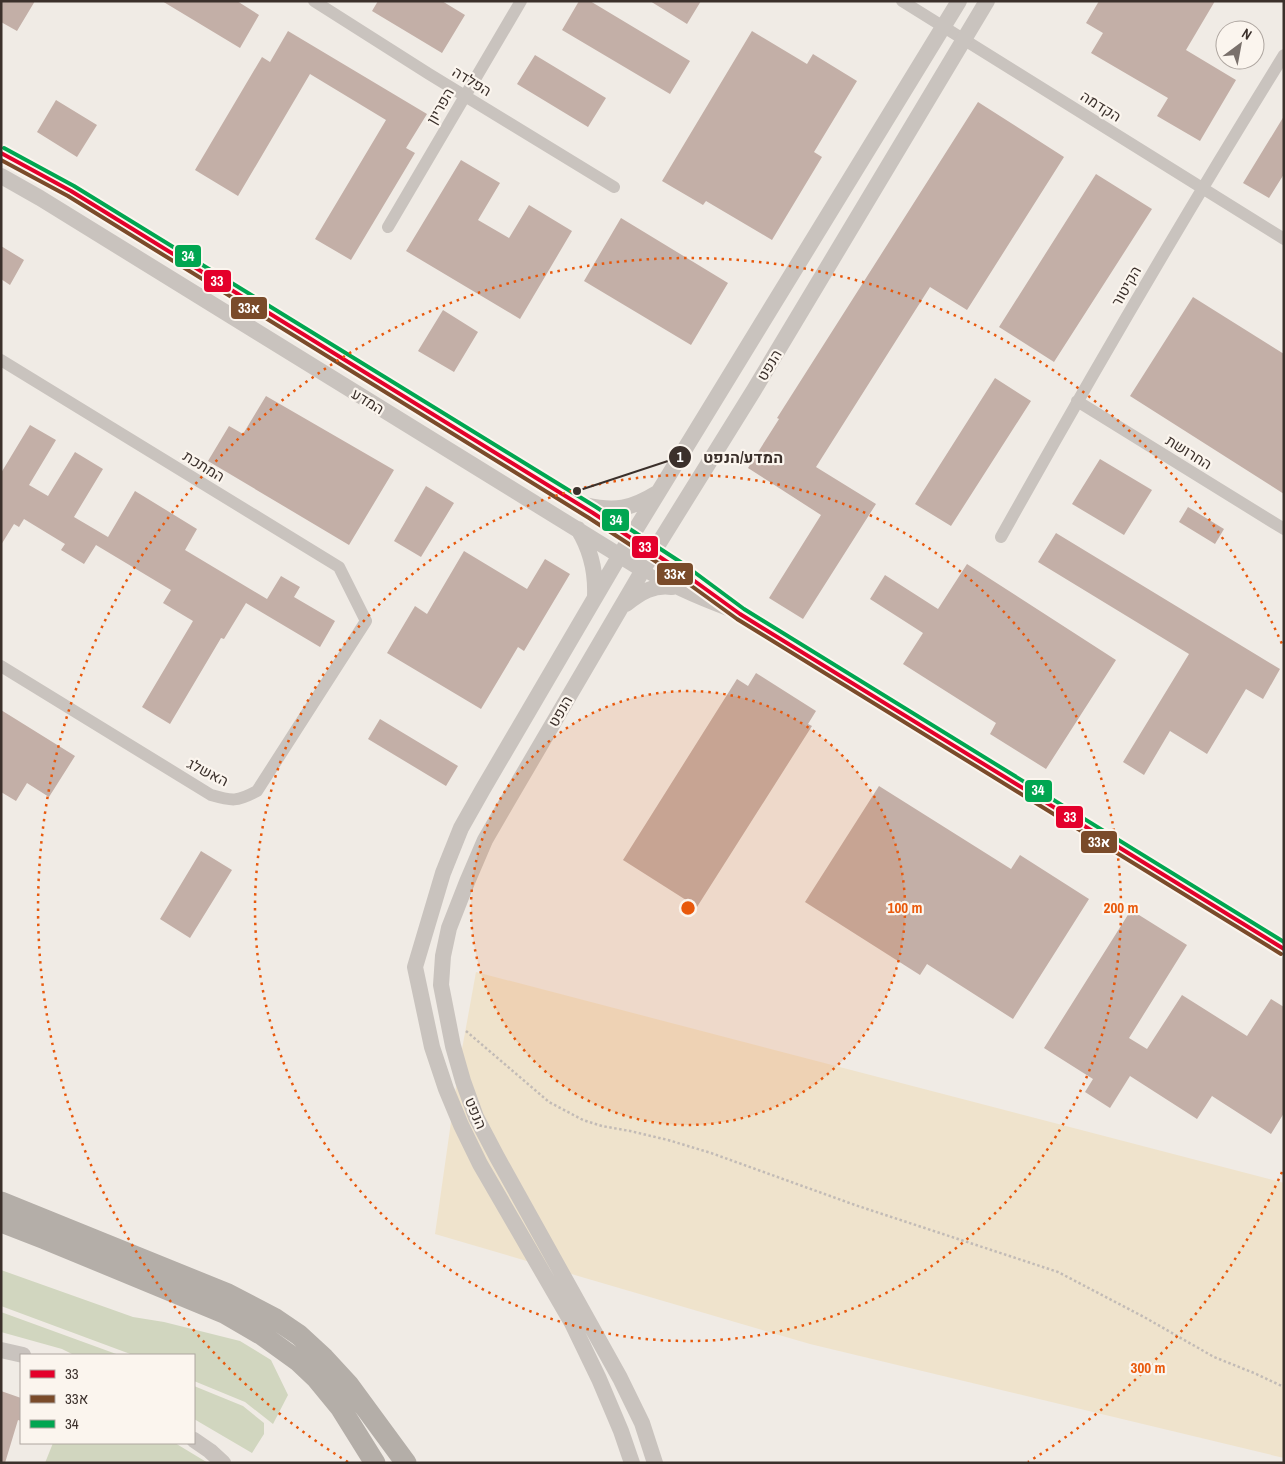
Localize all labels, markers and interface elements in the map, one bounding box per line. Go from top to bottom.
north arrow [1215,20,1265,70]
text: N [1239,24,1255,44]
street label: הפלדה [448,61,496,101]
street label: הפריון [421,84,459,128]
street label: הקדמה [1077,85,1125,127]
line badge: 34 [174,244,202,268]
text: 34 [182,247,195,265]
street label: הקיטור [1106,262,1146,310]
line badge: 33 [203,269,232,293]
text: 33 [211,272,223,290]
line badge: 33א [230,296,268,320]
text: 33א [238,299,260,317]
street label: הנפט [752,345,786,385]
street label: המדע [348,383,388,419]
street label: החרושת [1162,430,1216,474]
callout: המדע/הנפט [668,442,793,473]
street label: המתכת [179,445,229,487]
text: 1 [677,446,684,467]
text: המדע/הנפט [703,446,783,468]
line badge: 34 [601,508,630,532]
text: 34 [610,511,623,529]
line badge: 33 [631,535,659,559]
text: 33 [639,538,651,556]
line badge: 33א [656,562,694,586]
text: 33א [664,565,686,583]
street label: הנפט [543,691,577,731]
street label: האשלג [184,753,232,791]
line badge: 34 [1024,779,1053,803]
text: 34 [1032,781,1045,799]
line badge: 33 [1055,805,1084,829]
text: 33 [1064,808,1076,826]
line badge: 33א [1080,830,1118,854]
text: 33א [1088,833,1110,851]
text: 100 m [888,897,922,918]
text: 200 m [1104,897,1138,918]
centre of rings [679,899,697,917]
street label: הנפט [460,1094,492,1132]
legend [20,1354,195,1444]
text: 300 m [1131,1357,1165,1378]
text: 33 [65,1363,79,1384]
text: 33א [65,1388,88,1409]
text: 34 [65,1413,79,1434]

